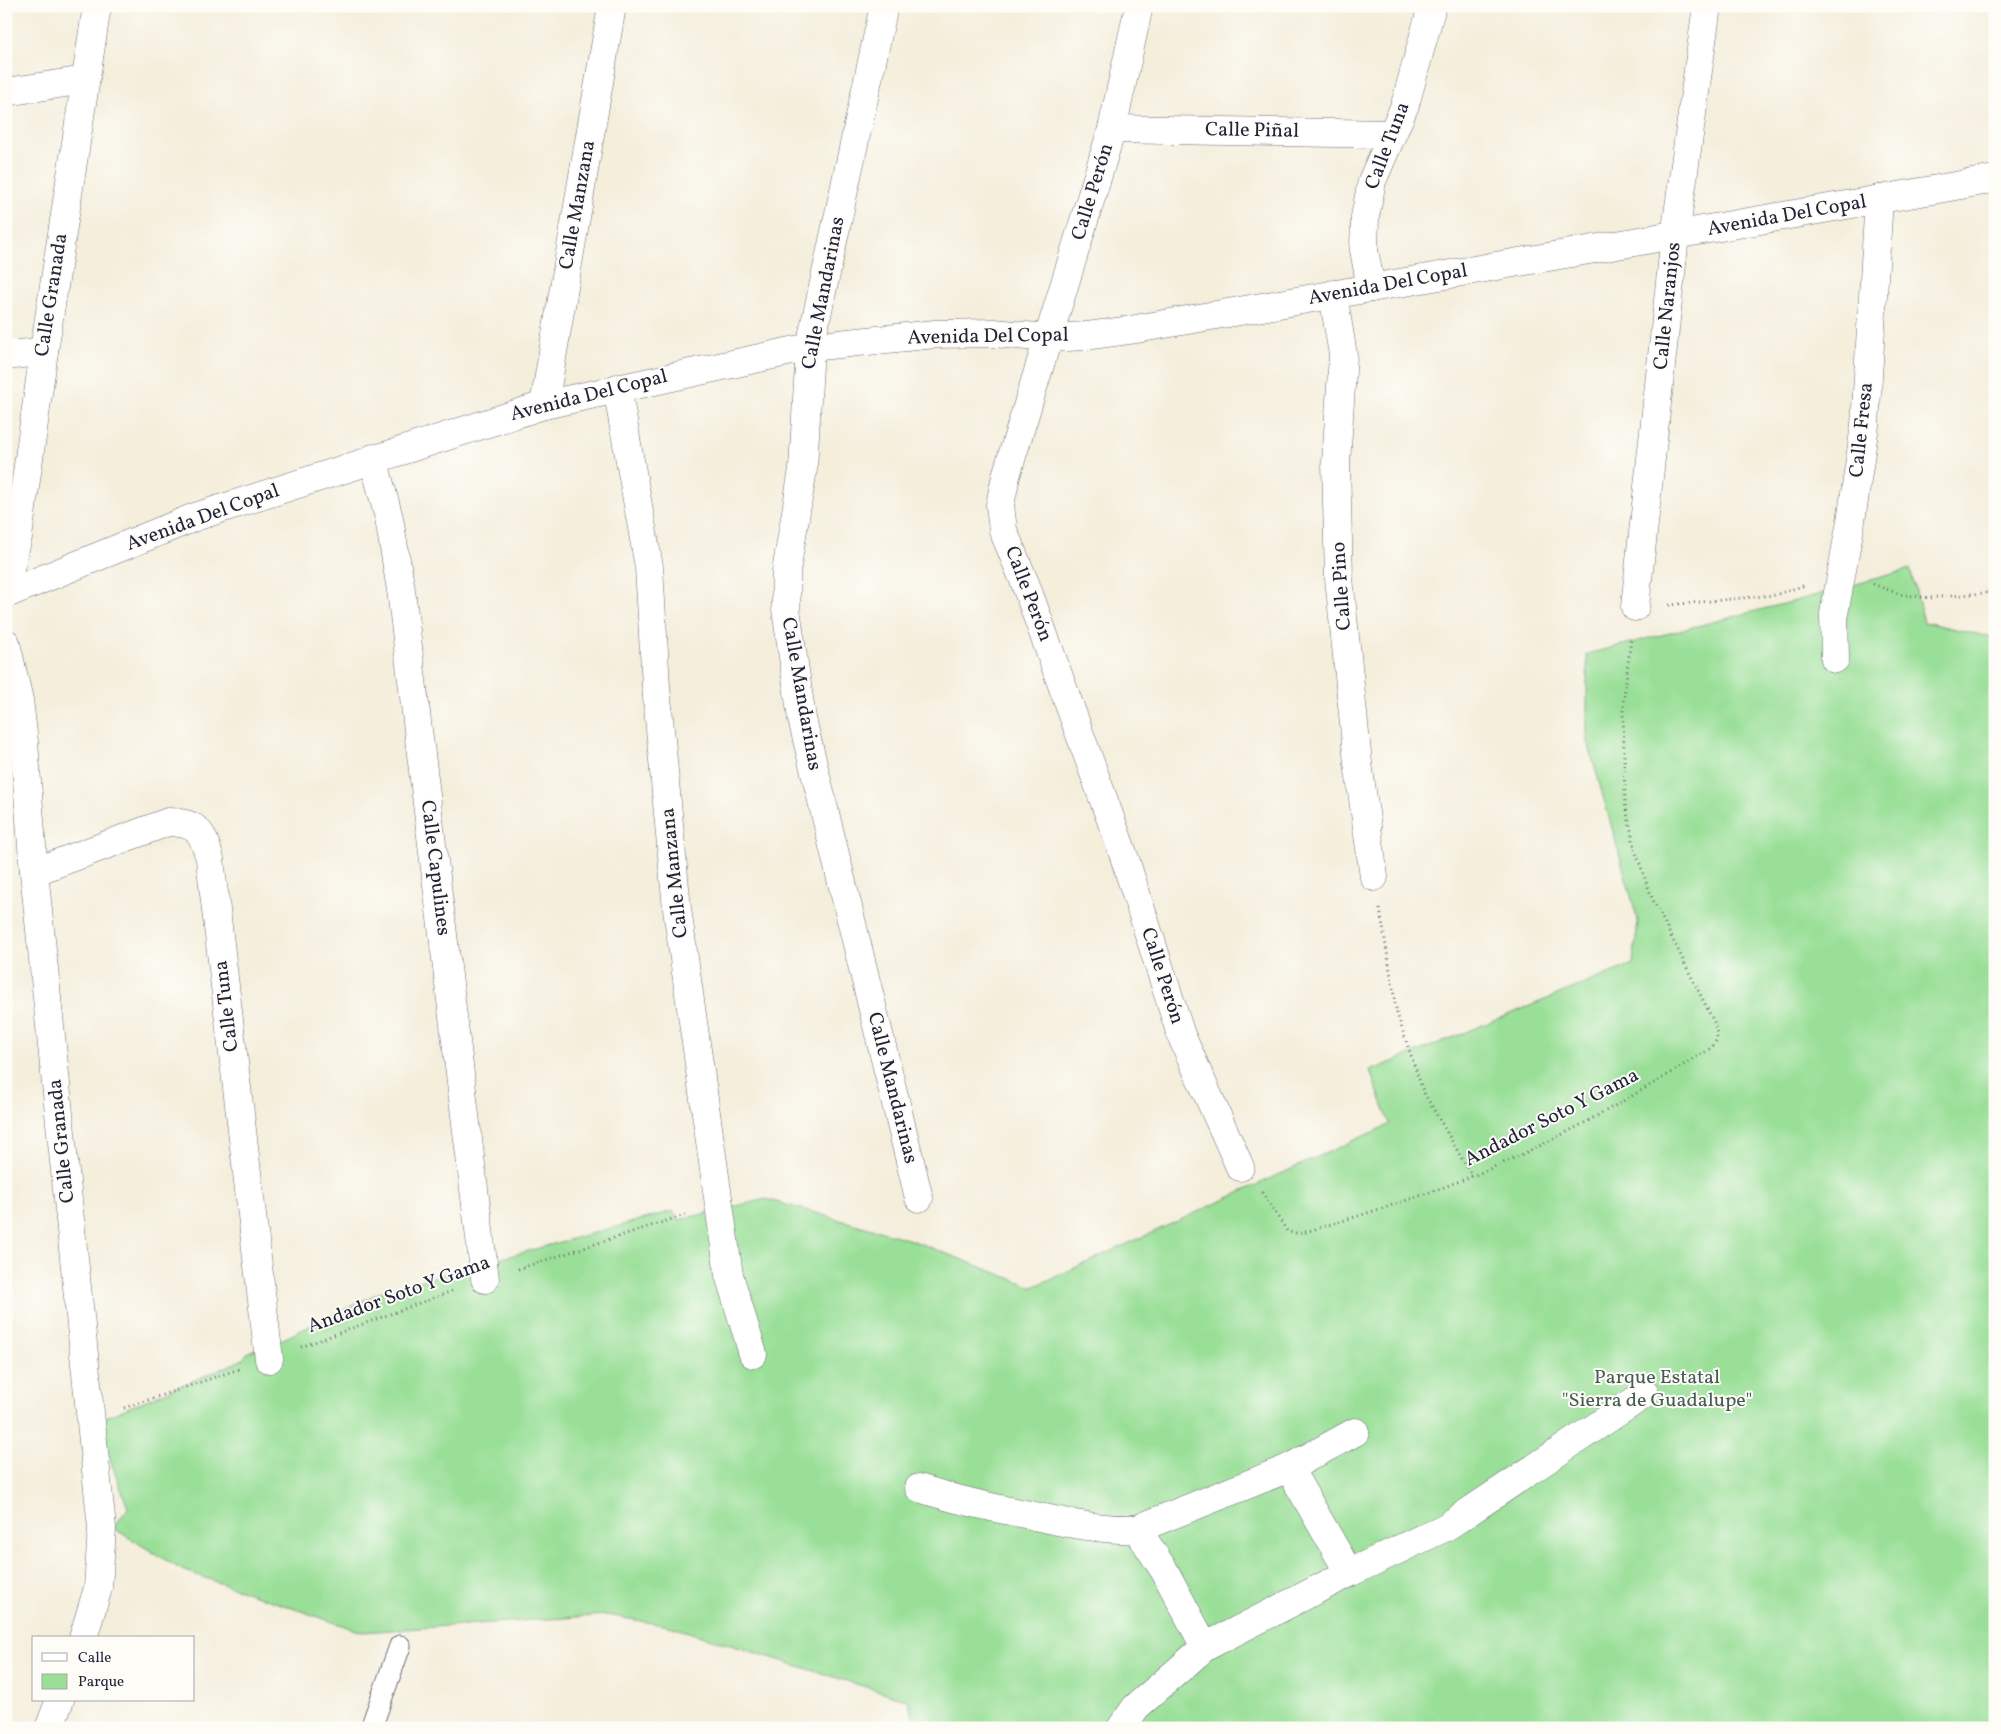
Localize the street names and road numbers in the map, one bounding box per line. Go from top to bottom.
street label: Calle Tuna [1358,98,1418,194]
street label: Calle Piñal [1205,116,1299,146]
street label: Calle Manzana [553,138,603,272]
street label: Calle Perón [1065,140,1121,244]
street label: Avenida Del Copal [1705,188,1869,244]
street label: Calle Mandarinas [795,214,853,372]
street label: Calle Granada [28,231,76,359]
street label: Calle Naranjos [1647,241,1689,371]
street label: Avenida Del Copal [1306,257,1470,313]
street label: Avenida Del Copal [907,322,1069,352]
street label: Avenida Del Copal [507,363,671,429]
street label: Calle Fresa [1843,381,1881,479]
street label: Avenida Del Copal [123,477,283,559]
street label: Calle Pino [1325,541,1359,631]
street label: Calle Perón [997,542,1059,646]
street label: Calle Mandarinas [774,615,828,773]
street label: Calle Capulines [413,799,457,937]
street label: Calle Manzana [654,806,696,940]
street label: Calle Perón [1133,924,1191,1028]
street label: Calle Tuna [208,959,246,1053]
street label: Calle Mandarinas [860,1009,924,1167]
street label: Andador Soto Y Gama [1460,1062,1644,1174]
street label: Calle Granada [42,1078,82,1204]
street label: Andador Soto Y Gama [304,1249,494,1341]

